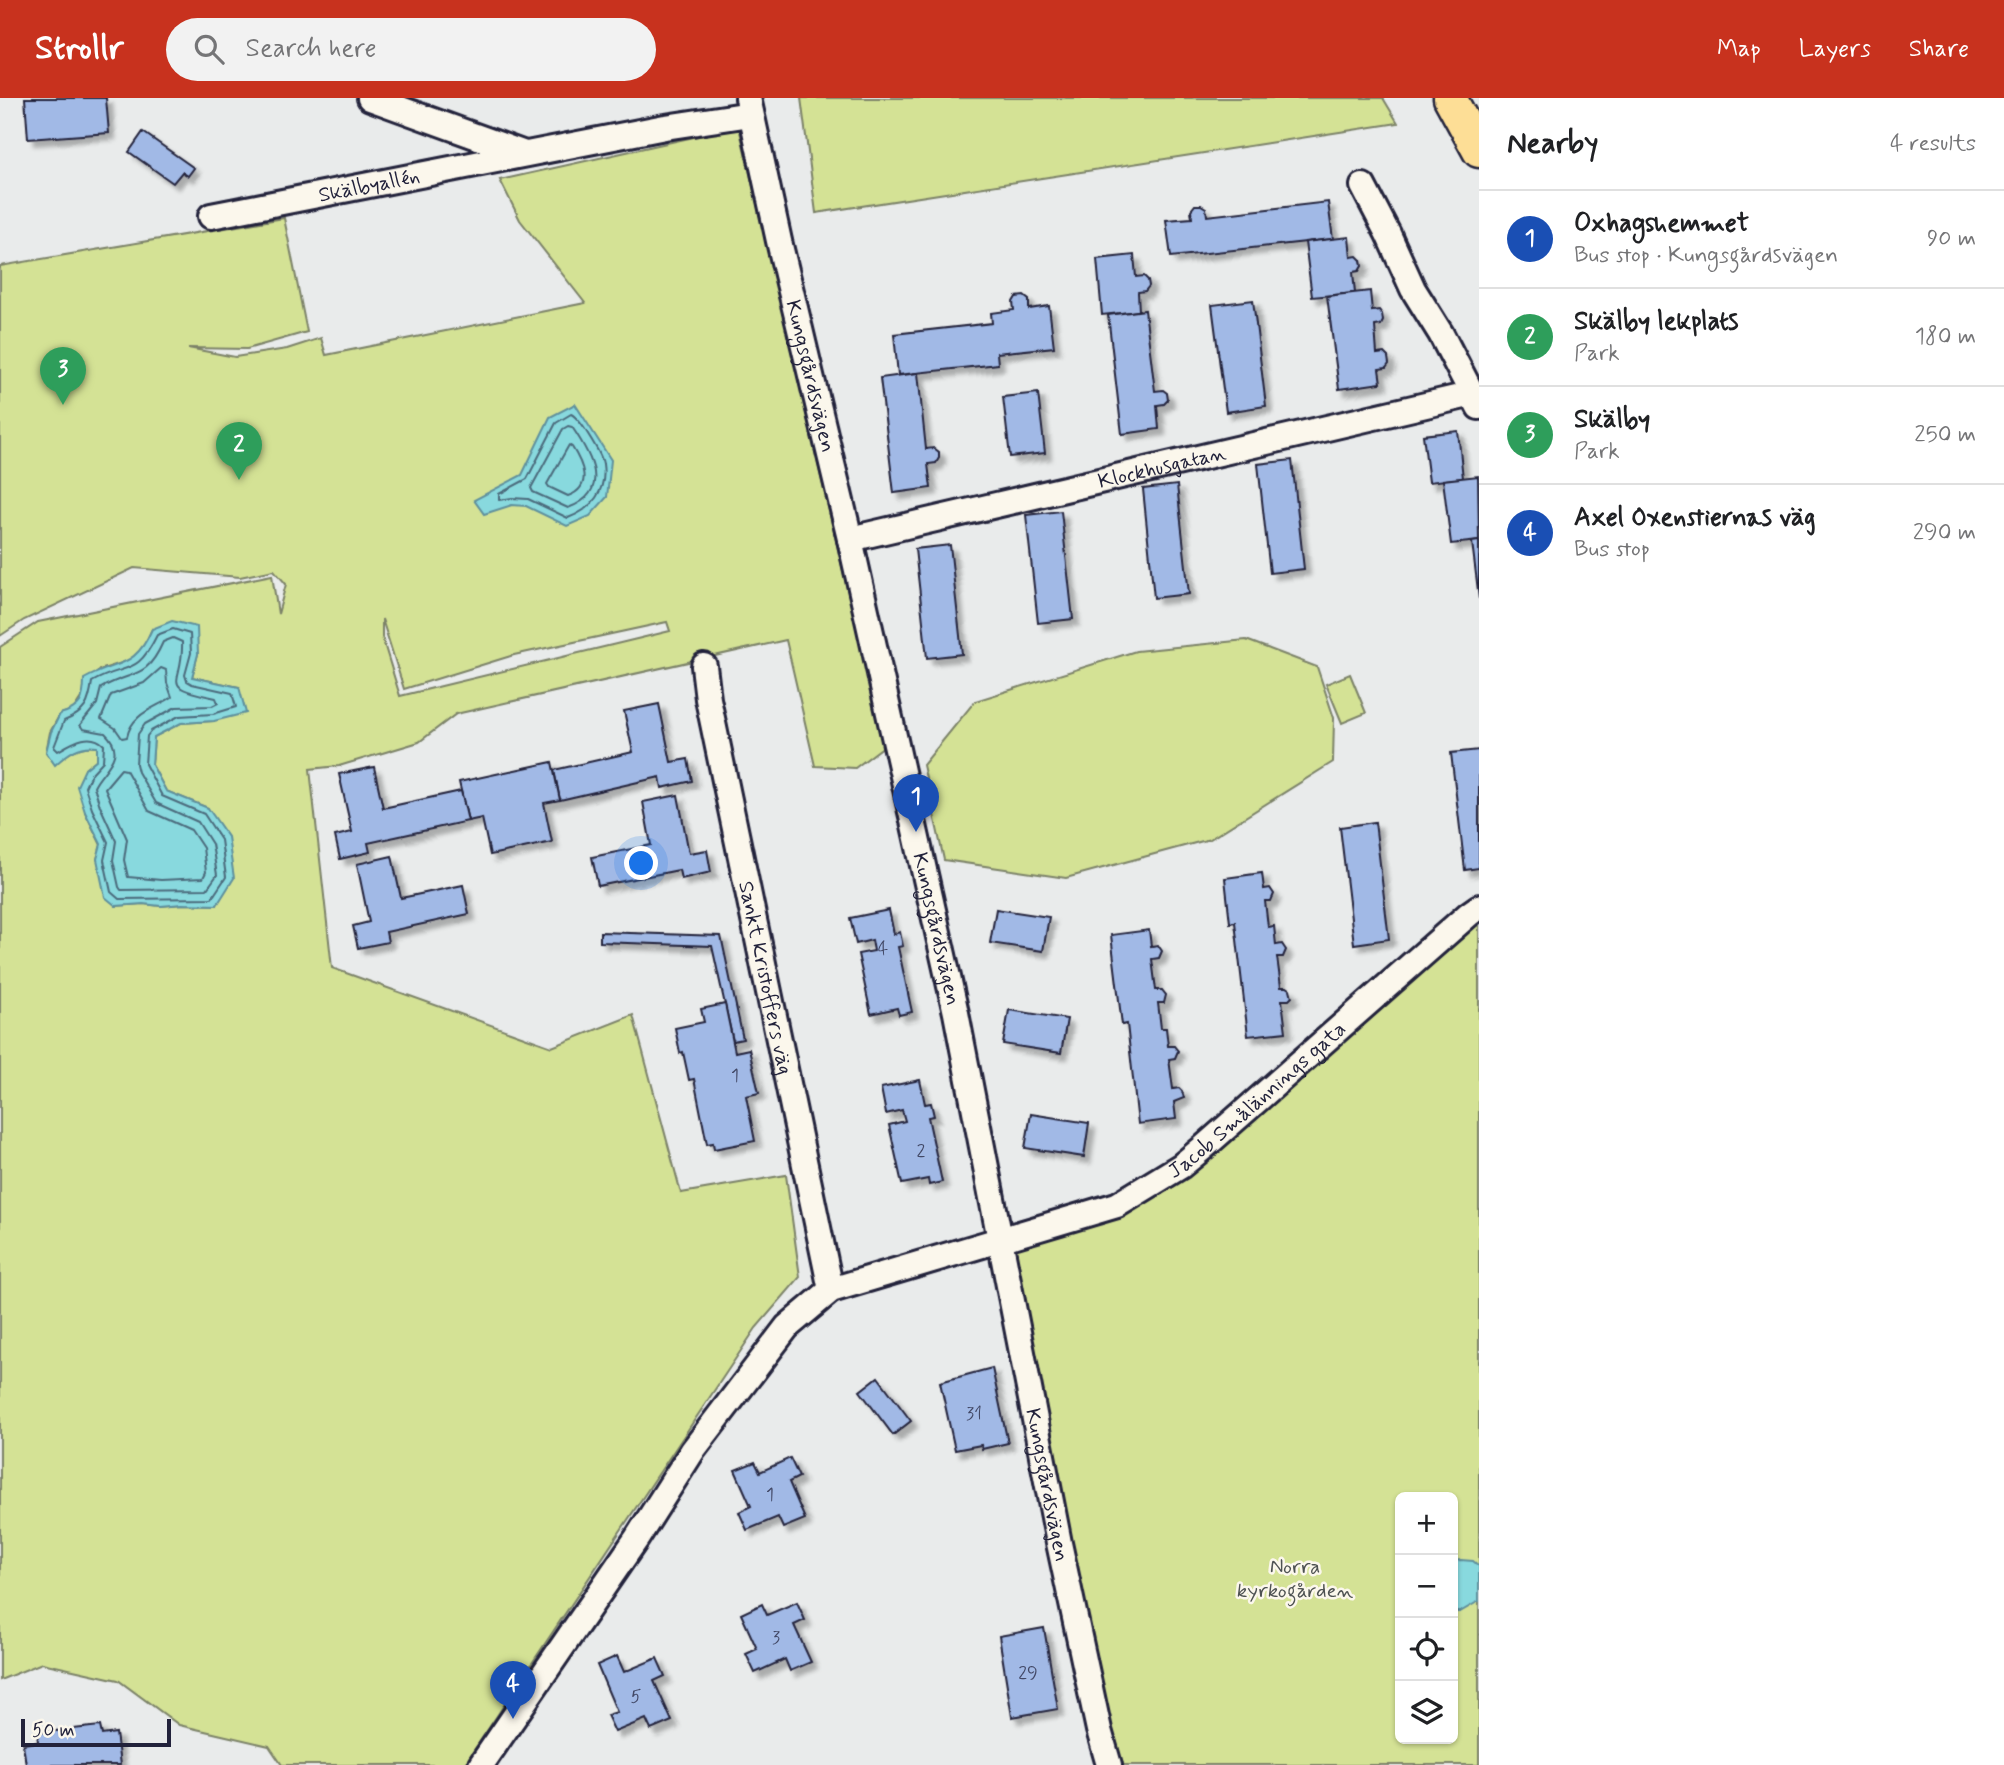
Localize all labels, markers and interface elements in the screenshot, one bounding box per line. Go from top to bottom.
search box [166,18,656,81]
text: Strollr [35,27,124,71]
icon: search [190,30,228,68]
text: Search here [246,32,377,66]
text: Map [1717,34,1761,65]
text: Layers [1799,34,1871,65]
text: Share [1909,34,1969,65]
text: Nearby [1507,124,1598,163]
text: 4 results [1890,129,1976,159]
street label: Skälbyallén [316,162,422,210]
text: Oxhagshemmet [1574,207,1749,241]
text: 1 [1525,224,1535,254]
text: 90 m [1927,224,1976,254]
text: Bus stop · Kungsgårdsvägen [1574,241,1838,271]
street label: Kungsgårdsvägen [778,297,842,455]
text: Skälby lekplats [1574,305,1739,339]
text: 2 [1524,322,1536,352]
text: 180 m [1915,322,1976,352]
text: Park [1574,339,1620,369]
pin: 3 [40,347,86,405]
text: Skälby [1574,403,1650,437]
text: 3 [1525,420,1535,450]
text: 250 m [1914,420,1976,450]
pin: 2 [216,422,262,480]
text: Park [1574,437,1620,467]
street label: Klockhusgatan [1095,439,1229,496]
text: Axel Oxenstiernas väg [1574,501,1816,535]
text: 4 [1523,518,1537,548]
text: 290 m [1913,518,1976,548]
text: Bus stop [1574,535,1650,565]
pin: 1 [893,774,939,832]
your location [624,846,658,880]
street label: Kungsgårdsvägen [906,850,967,1008]
street label: Sankt Kristoffers väg [731,879,799,1077]
house number: 4 [878,937,888,961]
street label: Jacob Smålännings gata [1163,1015,1352,1186]
house number: 1 [731,1064,739,1088]
house number: 2 [917,1139,926,1163]
house number: 31 [966,1402,982,1426]
street label: Kungsgårdsvägen [1018,1406,1076,1564]
house number: 1 [766,1483,774,1507]
map controls [1395,1492,1458,1744]
button: + [1395,1492,1458,1555]
park label: Norra kyrkogården [1237,1553,1354,1607]
button: − [1395,1555,1458,1618]
button: locate [1395,1618,1458,1681]
house number: 3 [772,1626,780,1650]
pin: 4 [490,1661,536,1719]
house number: 29 [1018,1661,1038,1685]
button: layers [1395,1681,1458,1744]
house number: 5 [631,1685,642,1709]
scale bar [21,1716,172,1748]
text: 50 m [32,1718,75,1743]

